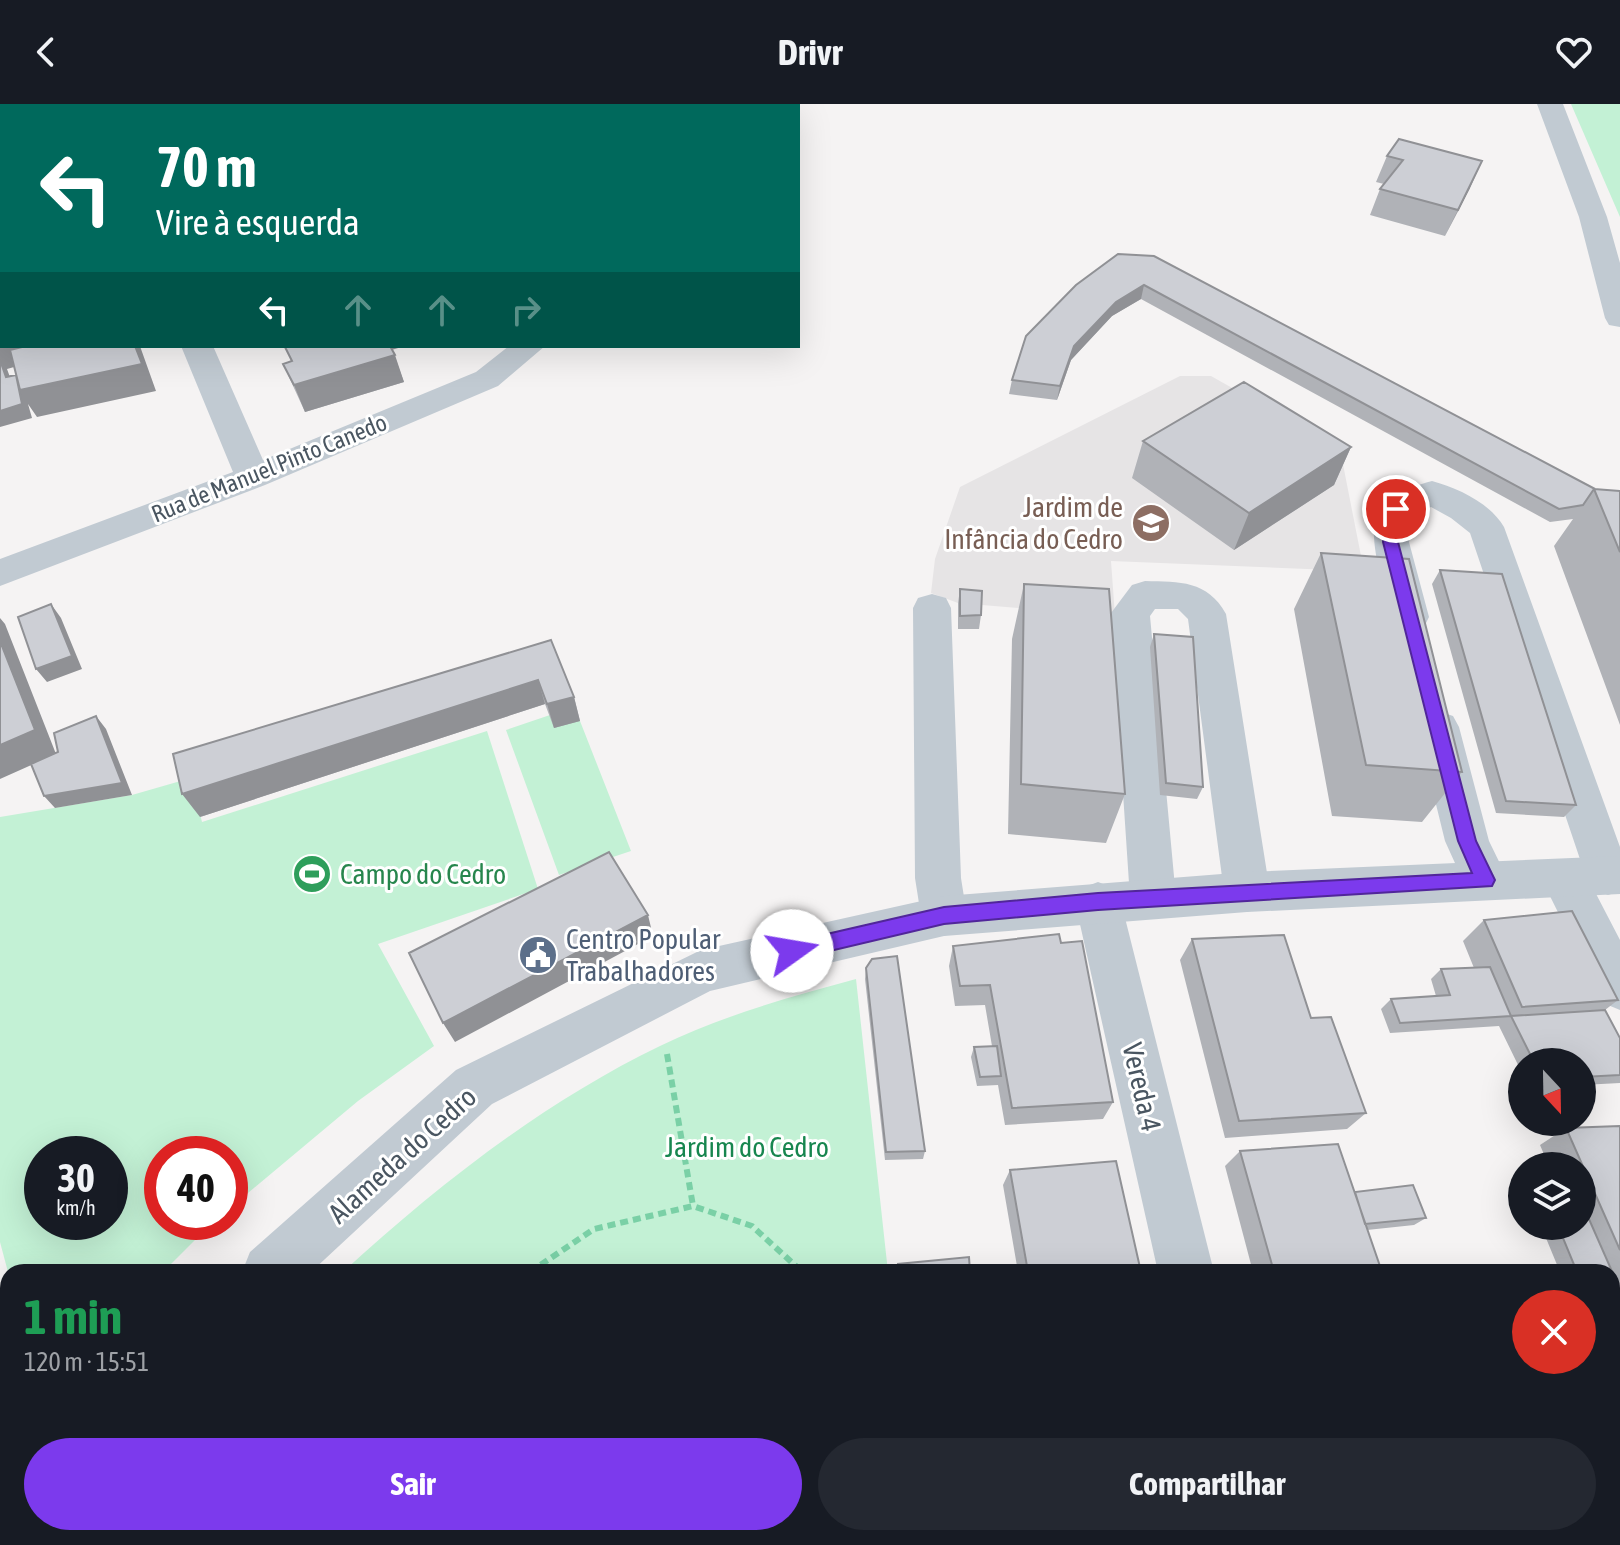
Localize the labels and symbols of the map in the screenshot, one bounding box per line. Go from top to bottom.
street label: Rua de Manuel Pinto Canedo [147,408,391,528]
pin [1362,475,1430,543]
place label: Jardim de Infância do Cedro [944,491,1123,555]
school or university icon: Jardim de Infância do Cedro [1130,502,1172,544]
sports icon: Campo do Cedro [291,853,333,895]
place label: Campo do Cedro [340,858,506,890]
position arrow [750,909,834,993]
place label: Centro Popular Trabalhadores [566,923,721,987]
public building icon: Centro Popular Trabalhadores [517,934,559,976]
street label: Vereda 4 [1116,1040,1168,1134]
north arrow [1508,1048,1596,1136]
street label: Alameda do Cedro [322,1080,482,1230]
park label: Jardim do Cedro [665,1131,829,1163]
speed limit sign: 40 [144,1136,248,1240]

